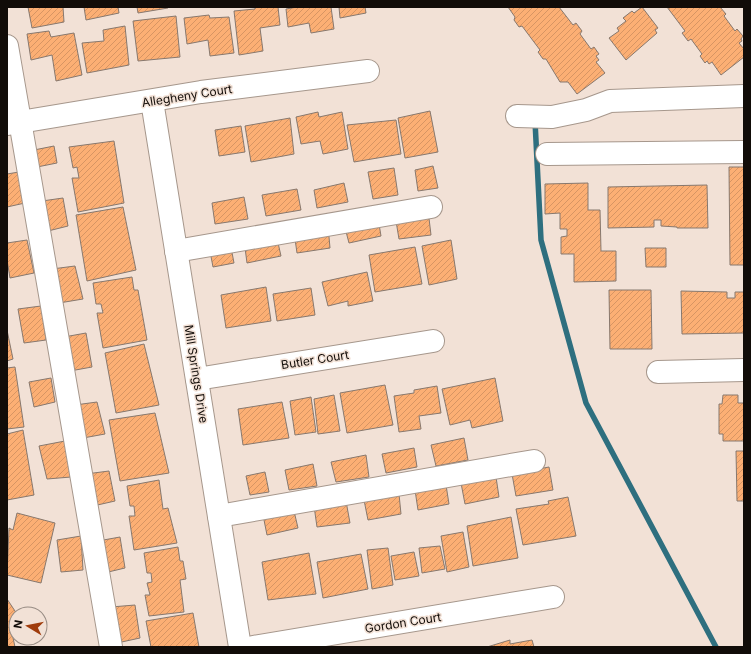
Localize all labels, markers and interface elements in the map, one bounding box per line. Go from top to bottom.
street label: Allegheny Court [141,81,233,110]
street label: Mill Springs Drive [181,324,212,424]
street label: Butler Court [280,347,350,372]
north arrow [8,606,48,646]
street label: Gordon Court [364,609,442,636]
text: N [11,619,26,630]

